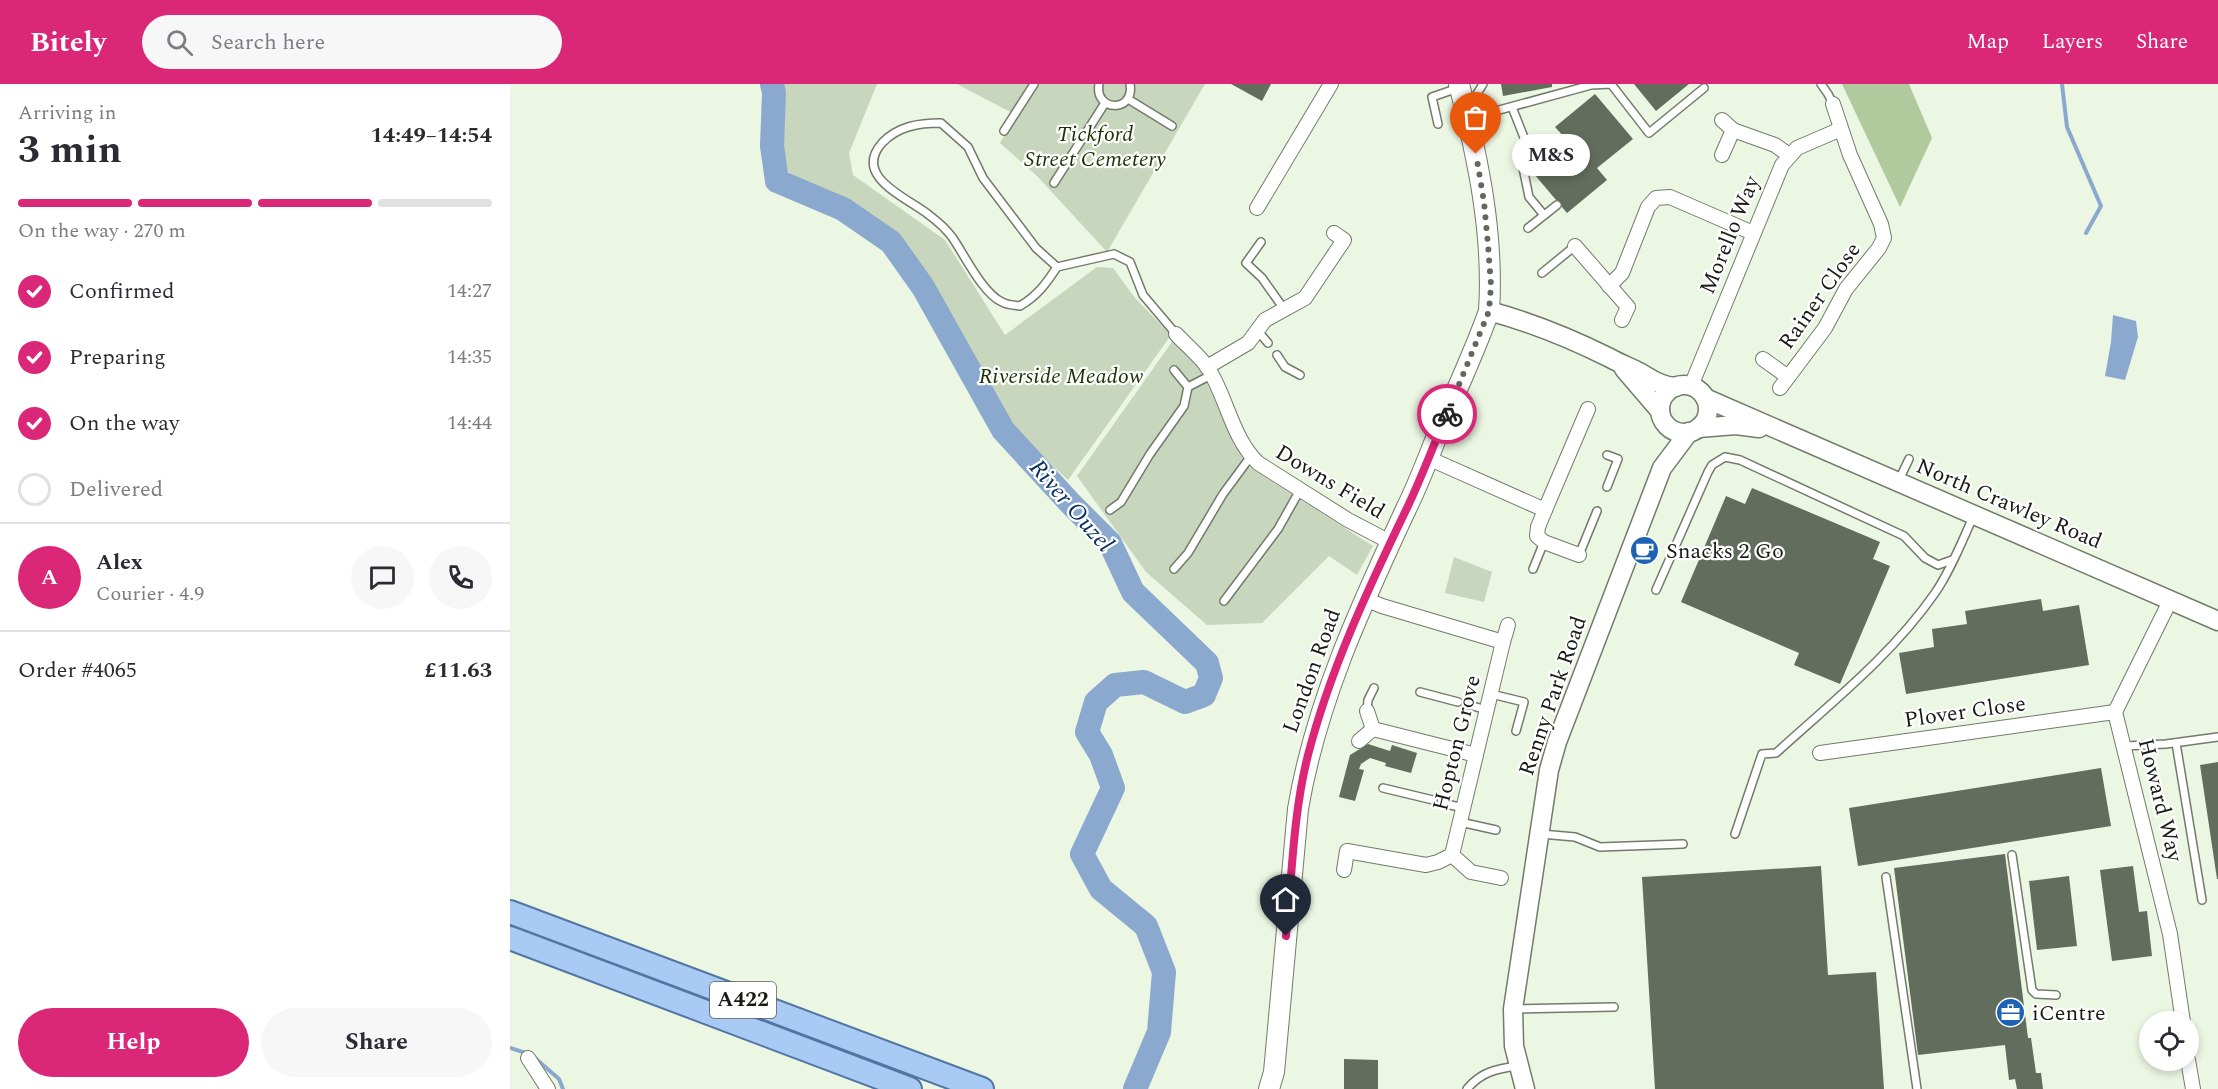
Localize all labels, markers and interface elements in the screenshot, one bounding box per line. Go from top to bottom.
search box [142,15,562,69]
text: Bitely [30,21,106,64]
icon: search [163,26,196,59]
text: Search here [211,26,325,59]
text: Map [1967,26,2009,58]
text: Layers [2042,26,2103,58]
text: Share [2136,26,2188,58]
pin [1450,92,1501,154]
text: Arriving in [18,98,116,128]
icon: bag [1459,101,1492,134]
park label: Tickford Street Cemetery [1024,118,1166,176]
text: 14:49–14:54 [370,119,492,152]
text: 3 min [18,121,122,180]
callout: M&S [1512,133,1590,175]
text: M&S [1528,140,1574,170]
street label: Morello Way [1691,170,1769,299]
text: On the way · 270 m [18,216,186,246]
street label: Rainer Close [1771,236,1869,356]
icon: check [18,275,51,308]
text: Confirmed [69,275,175,308]
text: 14:27 [447,276,492,306]
icon: check [18,341,51,374]
text: Preparing [69,341,166,374]
text: 14:35 [447,342,492,372]
park label: Riverside Meadow [979,360,1144,393]
courier [1417,384,1477,444]
icon: bike [1431,398,1464,431]
icon: check [18,407,51,440]
text: On the way [69,407,180,440]
text: 14:44 [447,408,492,438]
street label: Downs Field [1269,436,1391,528]
street label: North Crawley Road [1911,450,2107,558]
water label: River Ouzel [1020,451,1122,561]
text: Delivered [69,473,163,506]
cafe icon: Snacks 2 Go [1629,535,1661,567]
place label: Snacks 2 Go [1666,535,1784,568]
text: Alex [96,546,143,579]
button: chat [351,546,414,609]
button: phone [429,546,492,609]
text: A [41,561,58,594]
text: Courier · 4.9 [96,579,204,609]
street label: London Road [1274,604,1350,738]
street label: Renny Park Road [1510,612,1596,780]
text: Order #4065 [18,654,137,687]
text: £11.63 [424,654,492,687]
street label: Hopton Grove [1424,672,1490,814]
street label: Plover Close [1902,687,2028,737]
street label: Howard Way [2129,735,2192,866]
pin [1260,874,1311,936]
icon: home [1269,883,1302,916]
road number: A422 [710,982,776,1018]
office icon: iCentre [1995,997,2027,1029]
place label: iCentre [2032,997,2106,1030]
button: Help [18,1008,249,1077]
button: Share [261,1008,492,1077]
map controls [2139,1011,2199,1071]
button: locate [2139,1011,2199,1071]

